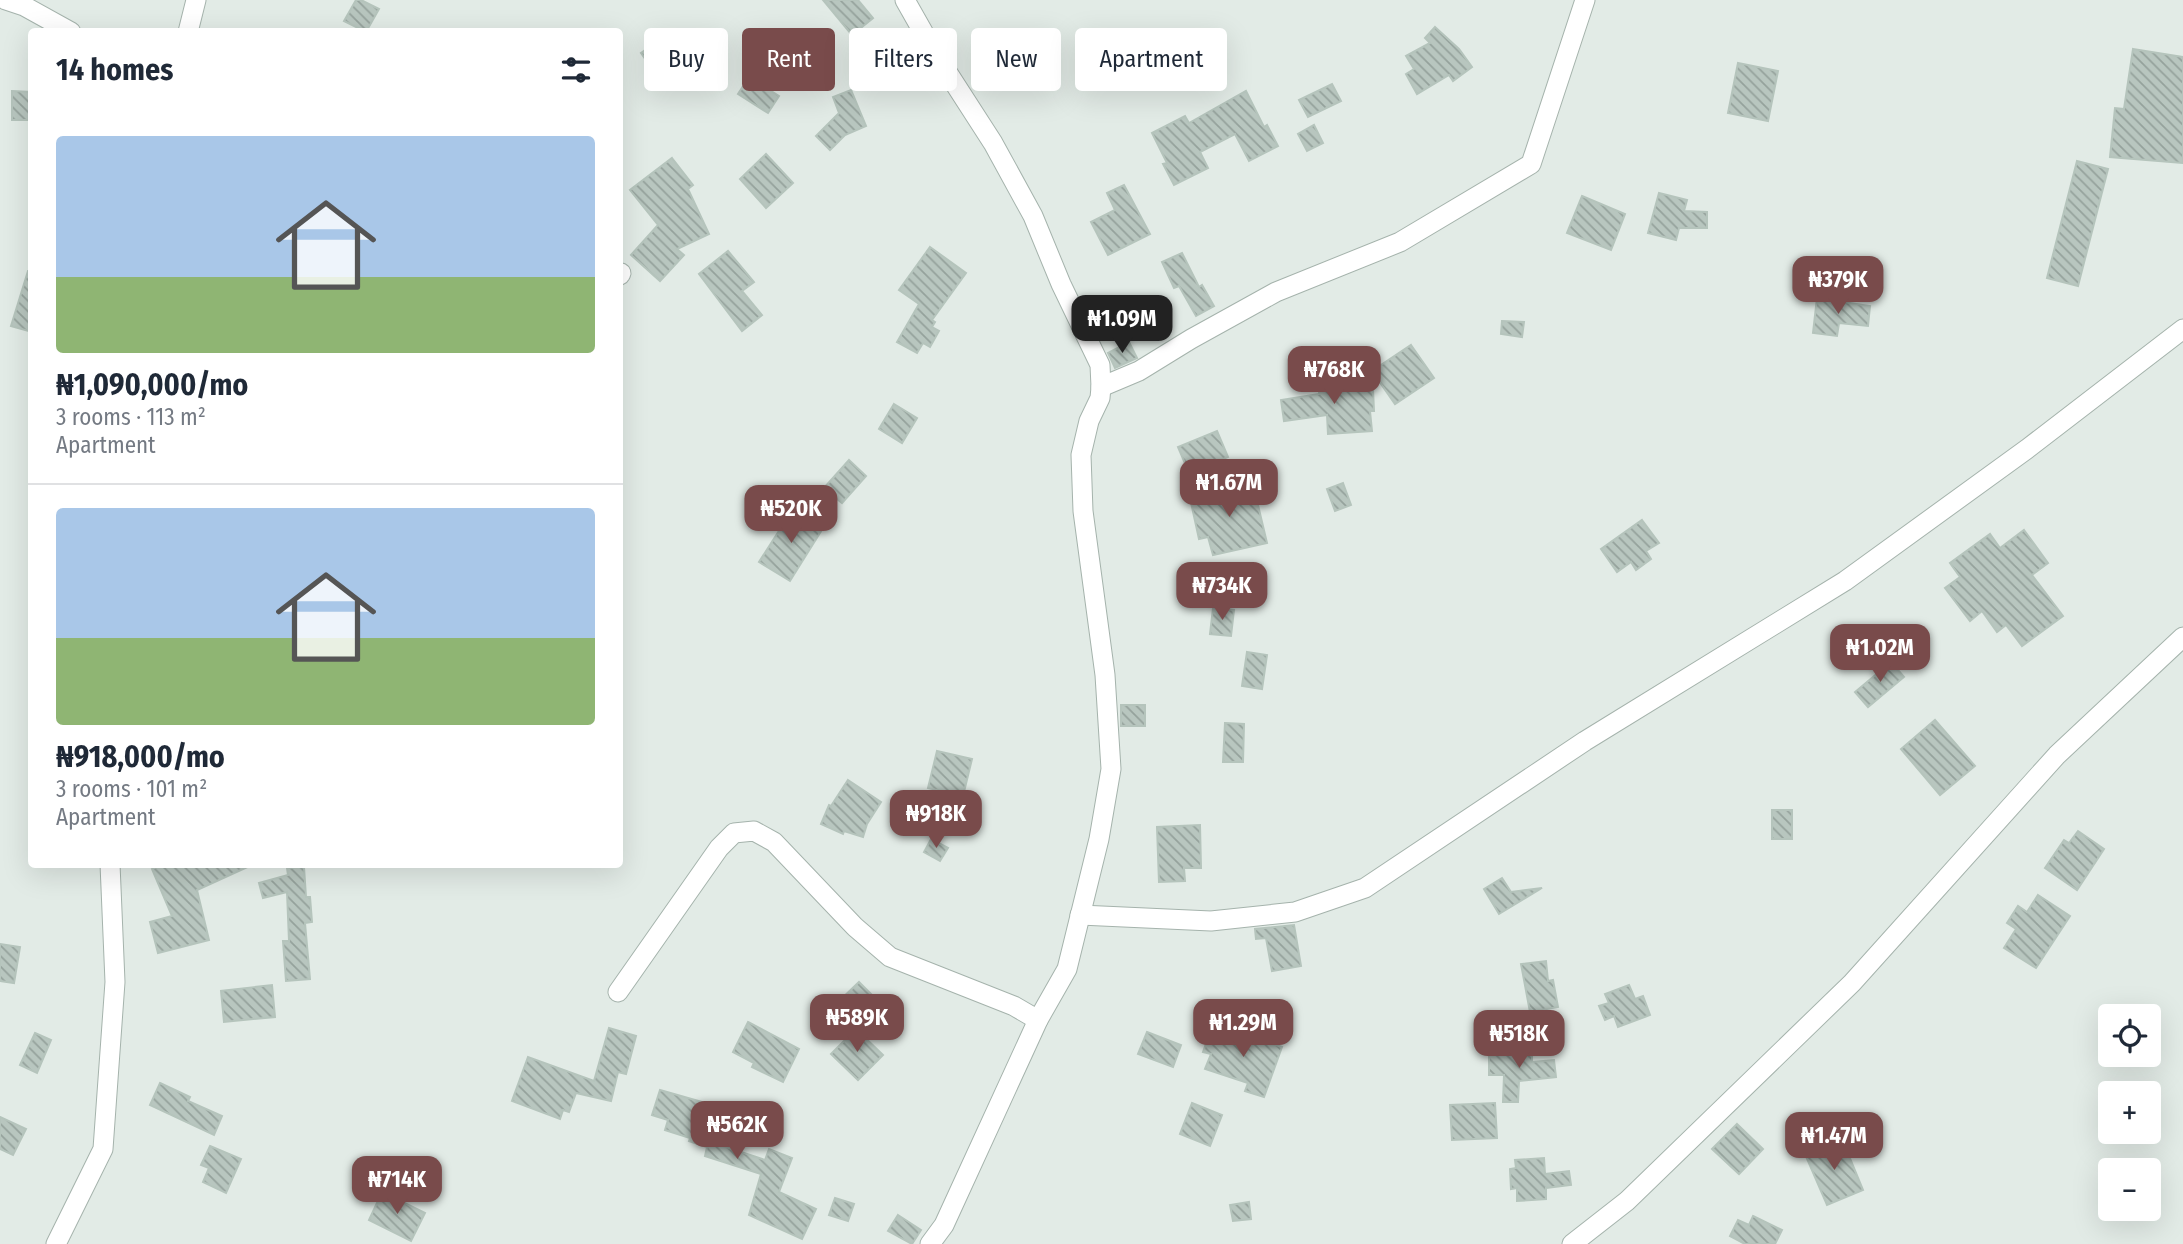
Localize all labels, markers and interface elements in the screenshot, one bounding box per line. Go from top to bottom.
chip: Buy [644,28,728,91]
chip: Rent [742,28,835,91]
chip: Filters [849,28,957,91]
chip: New [971,28,1061,91]
chip: Apartment [1075,28,1227,91]
icon: filters [557,51,595,89]
text: 14 homes [56,52,173,88]
icon: home [263,182,389,308]
pin: ₦379K [1789,256,1887,316]
text: ₦379K [1808,265,1868,293]
pin: ₦1.09M [1065,296,1179,355]
text: ₦1.09M [1087,304,1157,332]
pin: ₦768K [1285,346,1383,406]
text: ₦768K [1304,355,1364,383]
text: ₦1,090,000/mo [56,367,248,403]
text: 3 rooms · 113 m² [56,403,206,431]
text: Apartment [56,431,156,459]
pin: ₦1.67M [1172,460,1286,519]
text: ₦1.67M [1196,468,1262,496]
pin: ₦520K [742,486,840,545]
text: ₦520K [760,494,822,522]
icon: home [263,554,389,680]
pin: ₦734K [1173,562,1271,622]
text: ₦734K [1192,571,1252,599]
pin: ₦1.02M [1823,624,1937,684]
text: ₦1.02M [1846,633,1914,661]
text: ₦918,000/mo [56,739,225,775]
text: 3 rooms · 101 m² [56,775,207,803]
pin: ₦918K [887,790,985,850]
text: ₦918K [906,799,966,827]
text: Apartment [56,803,156,831]
pin: ₦589K [808,995,906,1054]
pin: ₦1.29M [1186,1000,1300,1059]
text: ₦589K [826,1003,888,1031]
map controls [2098,1004,2161,1221]
button: locate [2098,1004,2161,1067]
text: ₦1.29M [1209,1008,1277,1036]
pin: ₦518K [1470,1010,1568,1070]
text: ₦518K [1490,1019,1548,1047]
button: + [2098,1081,2161,1144]
pin: ₦562K [688,1102,786,1161]
text: ₦562K [707,1110,767,1138]
pin: ₦1.47M [1777,1112,1891,1172]
text: ₦1.47M [1801,1121,1867,1149]
pin: ₦714K [348,1156,446,1216]
button: − [2098,1158,2161,1221]
text: ₦714K [368,1165,426,1193]

